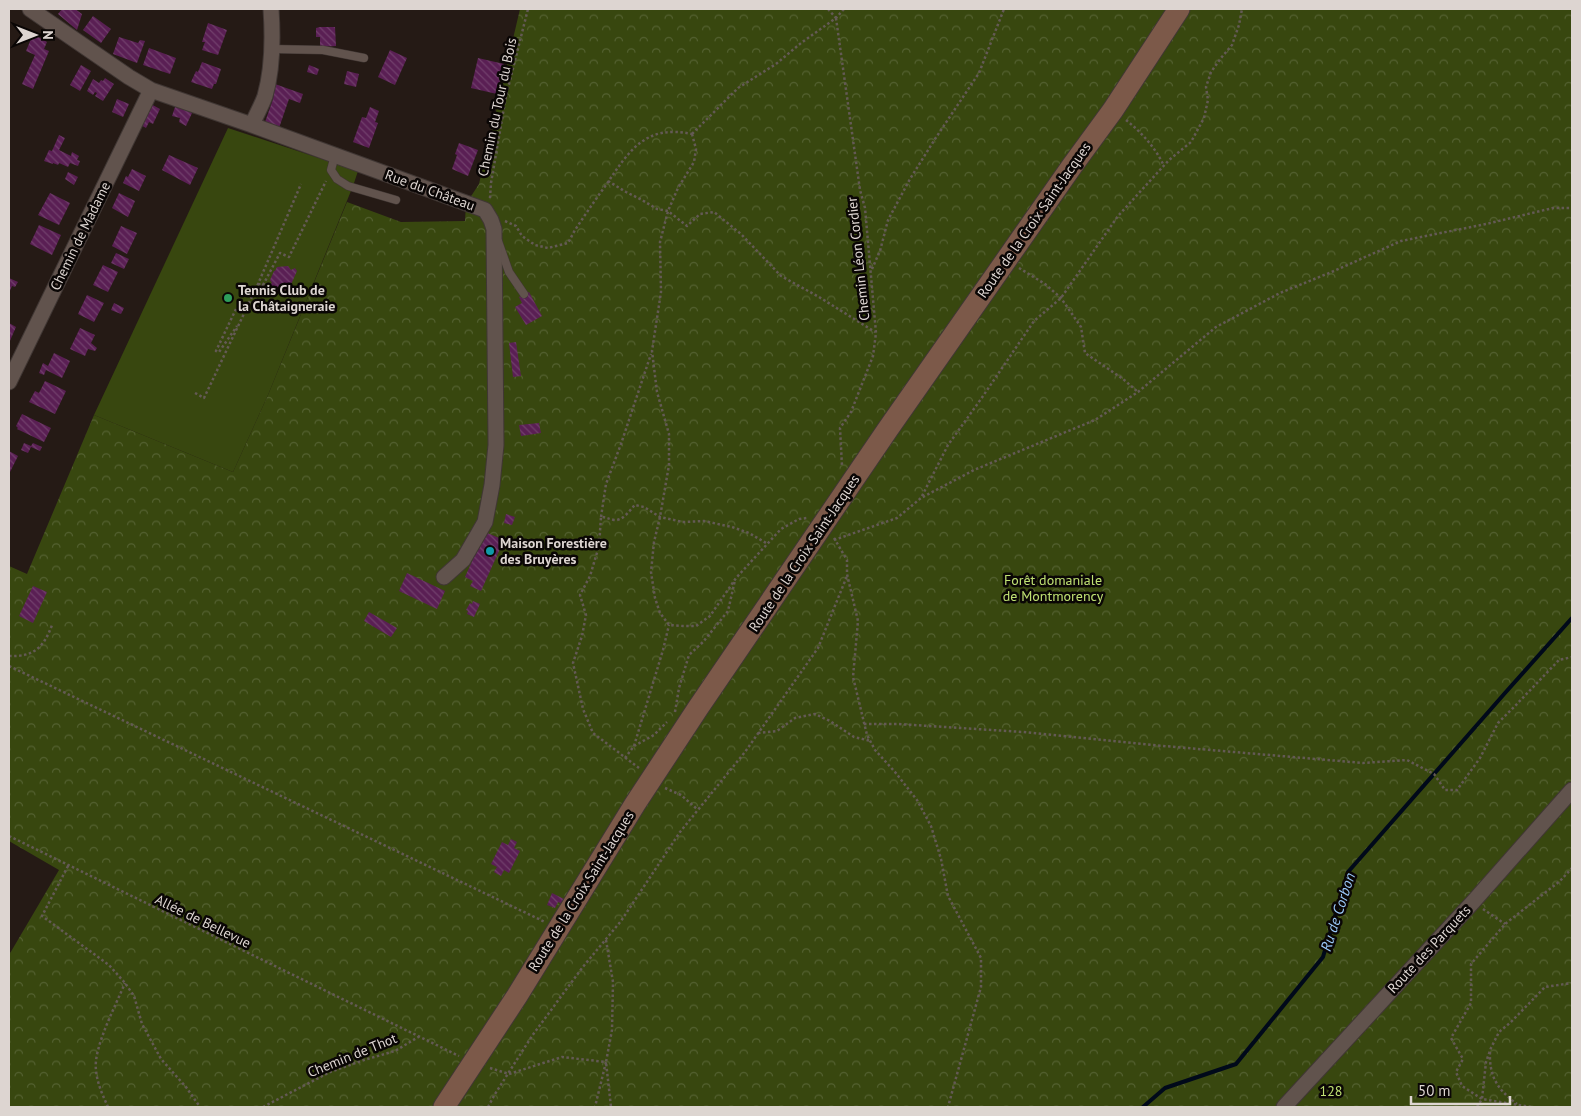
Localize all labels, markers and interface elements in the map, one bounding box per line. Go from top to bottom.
north arrow [10,10,60,60]
text: N [39,30,57,40]
street label: Chemin du Tour du Bois [474,36,521,178]
street label: Route de la Croix Saint-Jacques [973,139,1095,301]
street label: Rue du Château [383,165,477,215]
street label: Chemin de Madame [46,179,114,293]
street label: Chemin Léon Cordier [843,196,873,322]
place label: Tennis Club de la Châtaigneraie [238,281,335,315]
marker: Tennis Club de la Châtaigneraie [222,292,234,304]
street label: Route de la Croix Saint-Jacques [745,471,863,635]
place label: Maison Forestière des Bruyères [500,534,607,568]
marker: Maison Forestière des Bruyères [484,545,496,557]
park label: Forêt domaniale de Montmorency [1003,571,1104,605]
street label: Route de la Croix Saint-Jacques [524,807,638,975]
water label: Ru de Corbon [1316,870,1359,954]
street label: Allée de Bellevue [152,890,254,952]
street label: Route des Parquets [1383,901,1475,997]
street label: Chemin de Thot [305,1029,400,1081]
scale bar [1411,1074,1510,1106]
text: 50 m [1418,1081,1451,1100]
park label: 128 [1320,1082,1342,1100]

